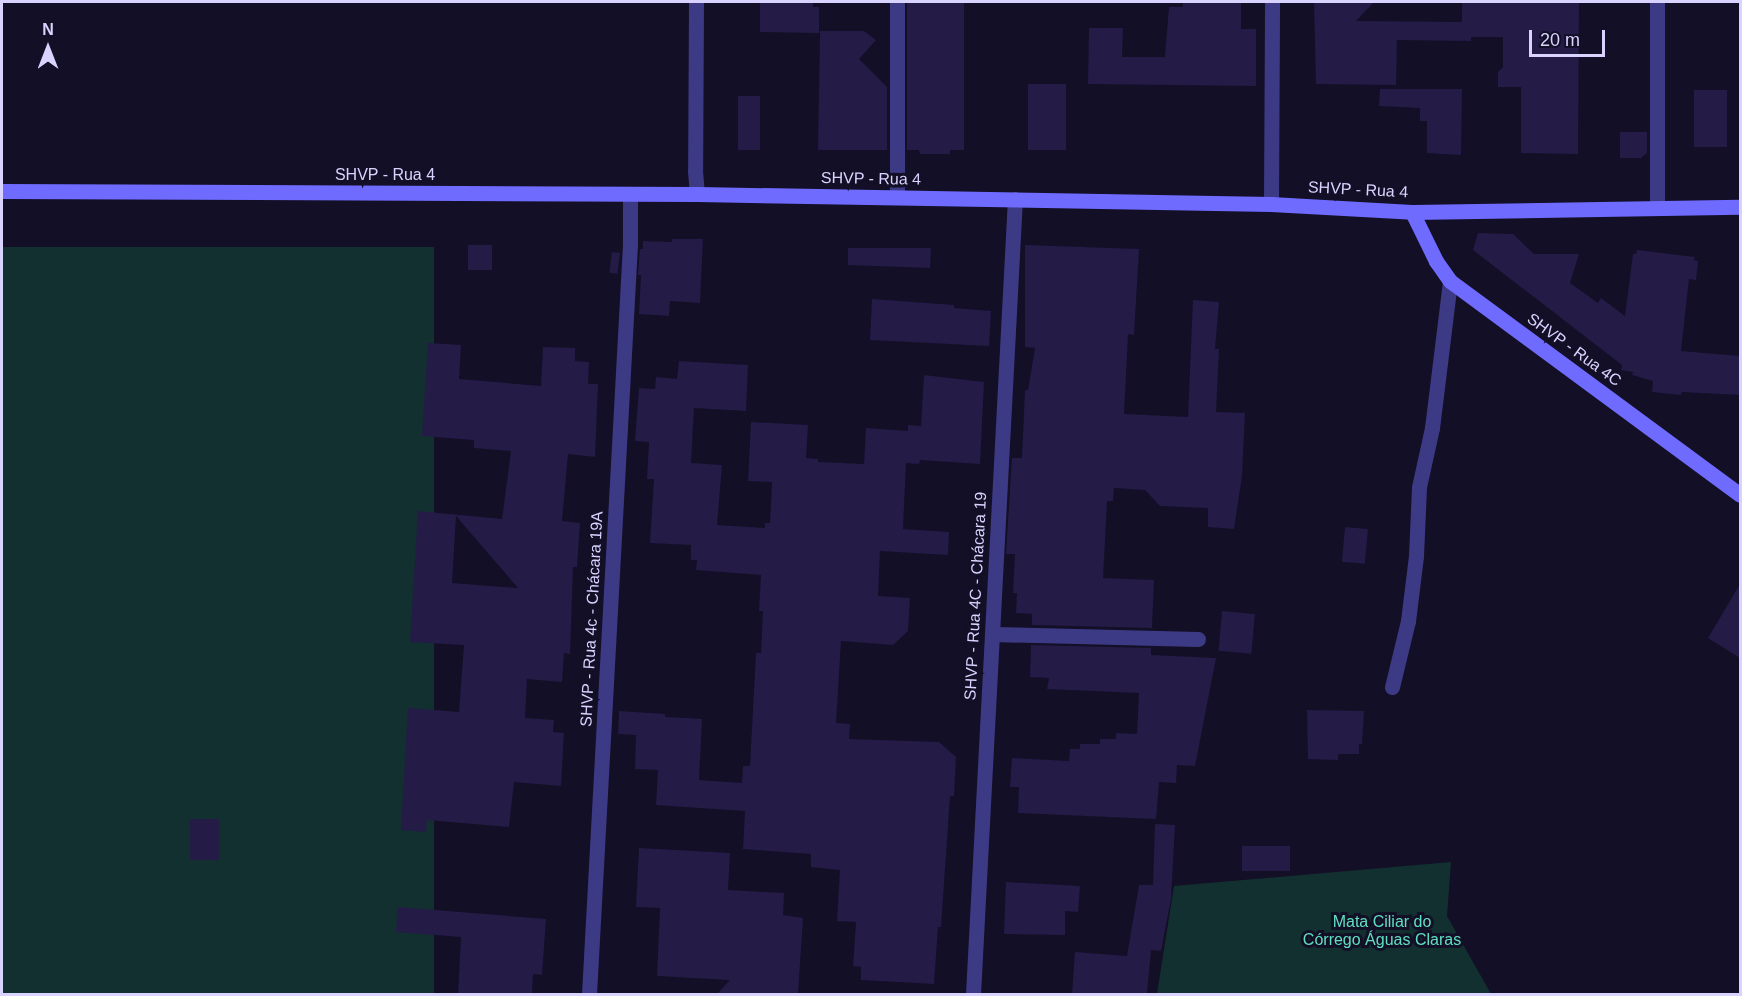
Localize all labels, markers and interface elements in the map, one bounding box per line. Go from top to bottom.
north arrow [18,18,78,78]
scale bar [1532,18,1608,56]
text: N [42,21,54,38]
text: 20 m [1540,30,1580,50]
street label: SHVP - Rua 4 [335,165,435,185]
street label: SHVP - Rua 4 [821,169,921,189]
street label: SHVP - Rua 4 [1307,178,1409,202]
street label: SHVP - Rua 4C [1523,309,1625,391]
street label: SHVP - Rua 4C - Chácara 19 [961,491,991,701]
street label: SHVP - Rua 4c - Chácara 19A [577,511,607,727]
park label: Mata Ciliar do Córrego Águas Claras [1303,912,1461,950]

